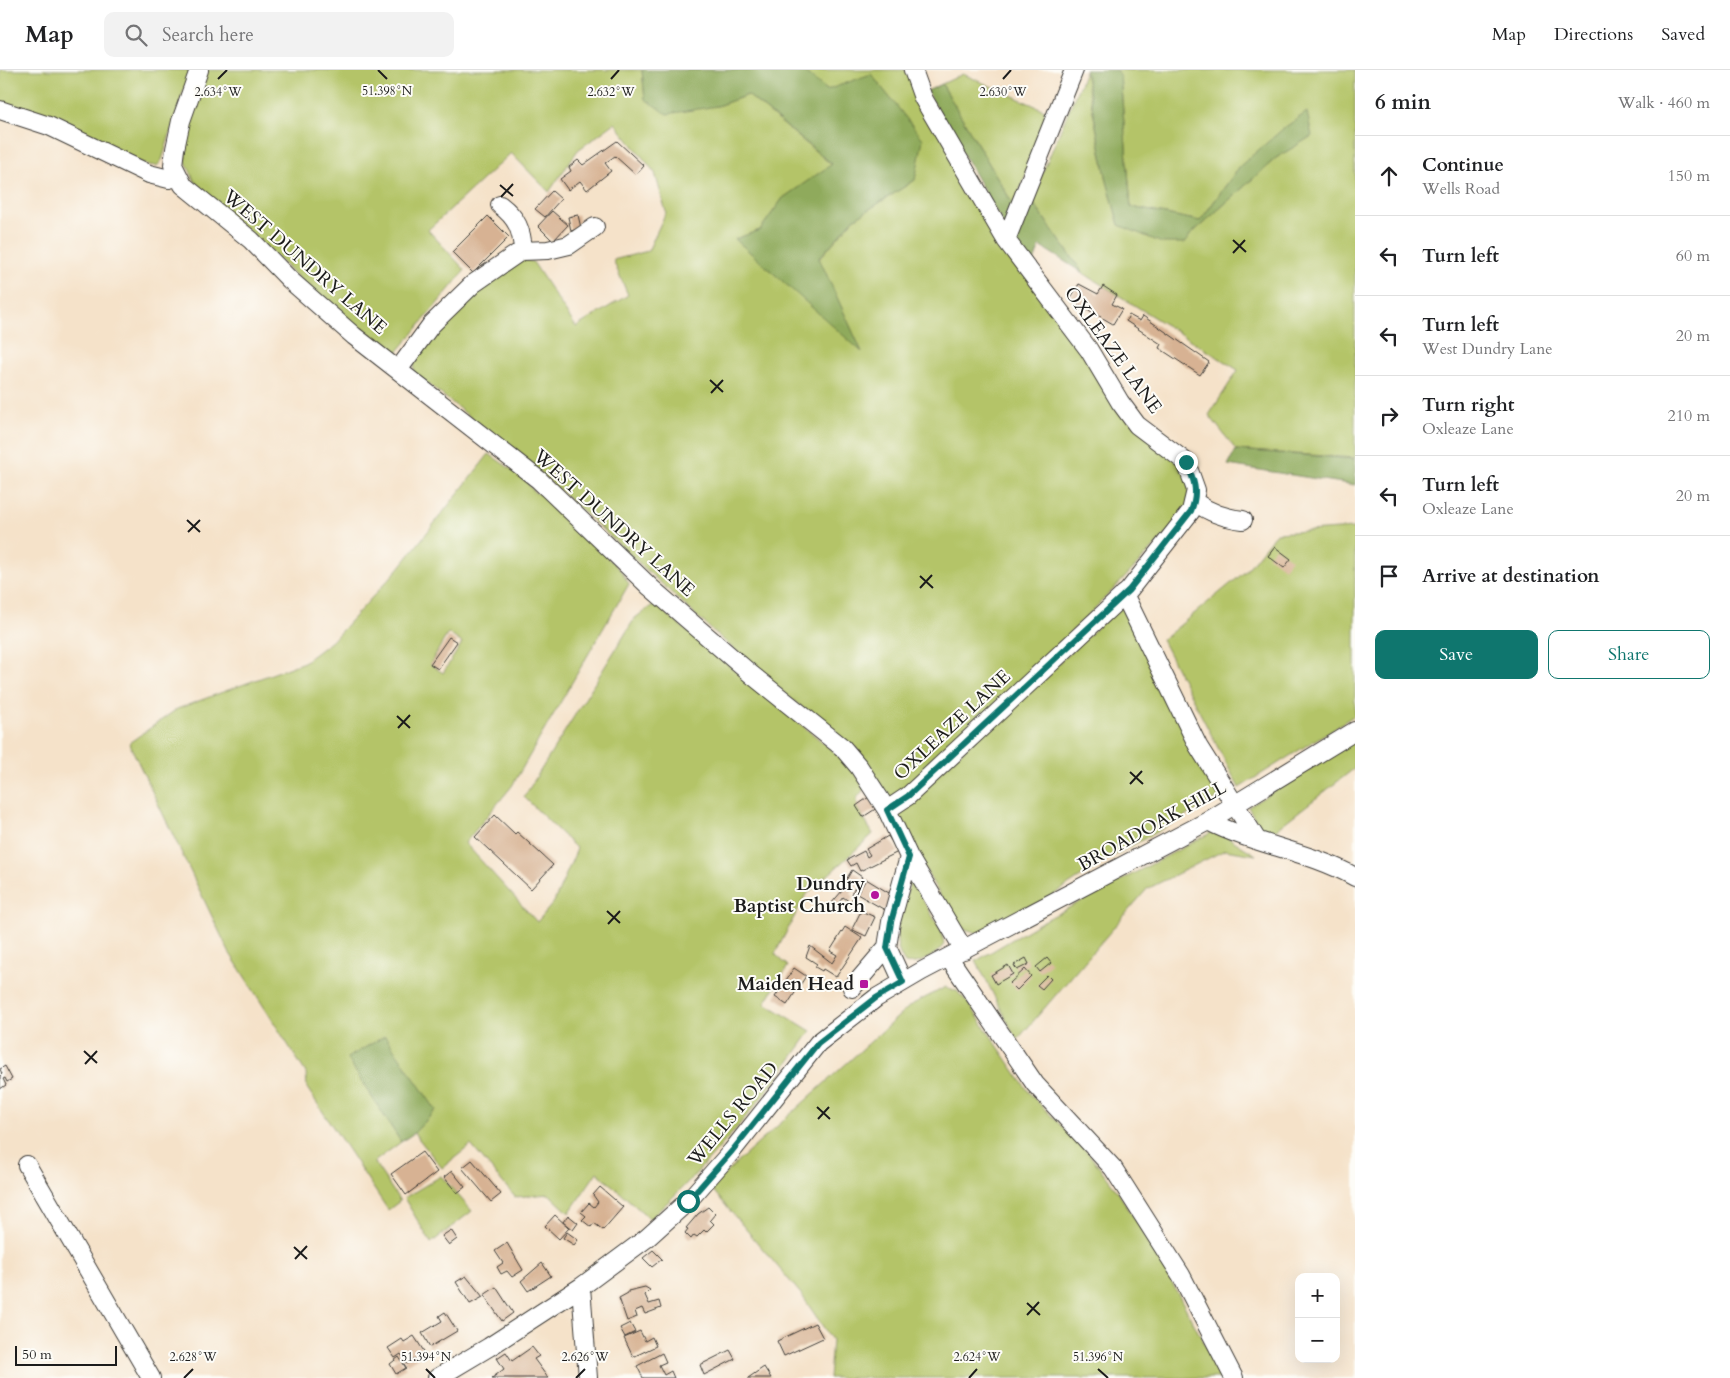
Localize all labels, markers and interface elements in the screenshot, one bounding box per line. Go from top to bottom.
search box [104,12,454,57]
text: Map [25,18,74,51]
icon: search [122,21,150,49]
text: Search here [162,22,254,48]
text: Map [1492,22,1526,47]
text: Directions [1554,22,1633,47]
text: Saved [1661,22,1705,47]
text: 51.398°N [362,83,413,99]
text: 2.634°W [194,84,242,100]
text: 2.632°W [587,84,635,100]
text: 2.630°W [979,84,1027,100]
text: 6 min [1375,88,1431,117]
text: Walk · 460 m [1618,92,1710,114]
text: Continue [1422,152,1504,178]
icon: ahead [1375,162,1403,190]
text: 150 m [1668,165,1710,187]
text: Wells Road [1422,178,1500,200]
street label: WEST DUNDRY LANE [217,183,392,340]
icon: left [1375,242,1403,270]
text: Turn left [1422,243,1499,269]
text: 60 m [1676,245,1710,267]
street label: OXLEAZE LANE [1058,281,1168,419]
text: Turn left [1422,312,1499,338]
icon: left [1375,322,1403,350]
text: 20 m [1676,325,1710,347]
text: West Dundry Lane [1422,338,1553,360]
text: Turn right [1422,392,1514,418]
icon: right [1375,402,1403,430]
text: 210 m [1668,405,1710,427]
text: Oxleaze Lane [1422,418,1514,440]
street label: WEST DUNDRY LANE [527,443,700,603]
route end [1175,451,1198,474]
text: Turn left [1422,472,1499,498]
icon: left [1375,482,1403,510]
text: 20 m [1676,485,1710,507]
text: Oxleaze Lane [1422,498,1514,520]
icon: arrive [1375,562,1403,590]
text: Arrive at destination [1422,563,1599,589]
button: Save [1375,630,1538,679]
button: Share [1548,630,1710,679]
street label: OXLEAZE LANE [888,664,1016,786]
street label: BROADOAK HILL [1073,774,1231,878]
place label: Dundry Baptist Church [733,871,865,919]
marker: Dundry Baptist Church [869,889,881,901]
place label: Maiden Head [737,971,854,997]
marker: Maiden Head [858,978,870,990]
street label: WELLS ROAD [681,1056,784,1172]
route start [677,1190,700,1213]
map controls [1295,1273,1340,1363]
button: + [1295,1273,1340,1318]
button: − [1295,1318,1340,1363]
scale bar [15,1343,118,1366]
text: 50 m [22,1345,52,1364]
text: 2.628°W [169,1349,217,1365]
text: 51.394°N [401,1349,452,1365]
text: 2.626°W [561,1349,609,1365]
text: 2.624°W [953,1349,1001,1365]
text: 51.396°N [1073,1349,1124,1365]

